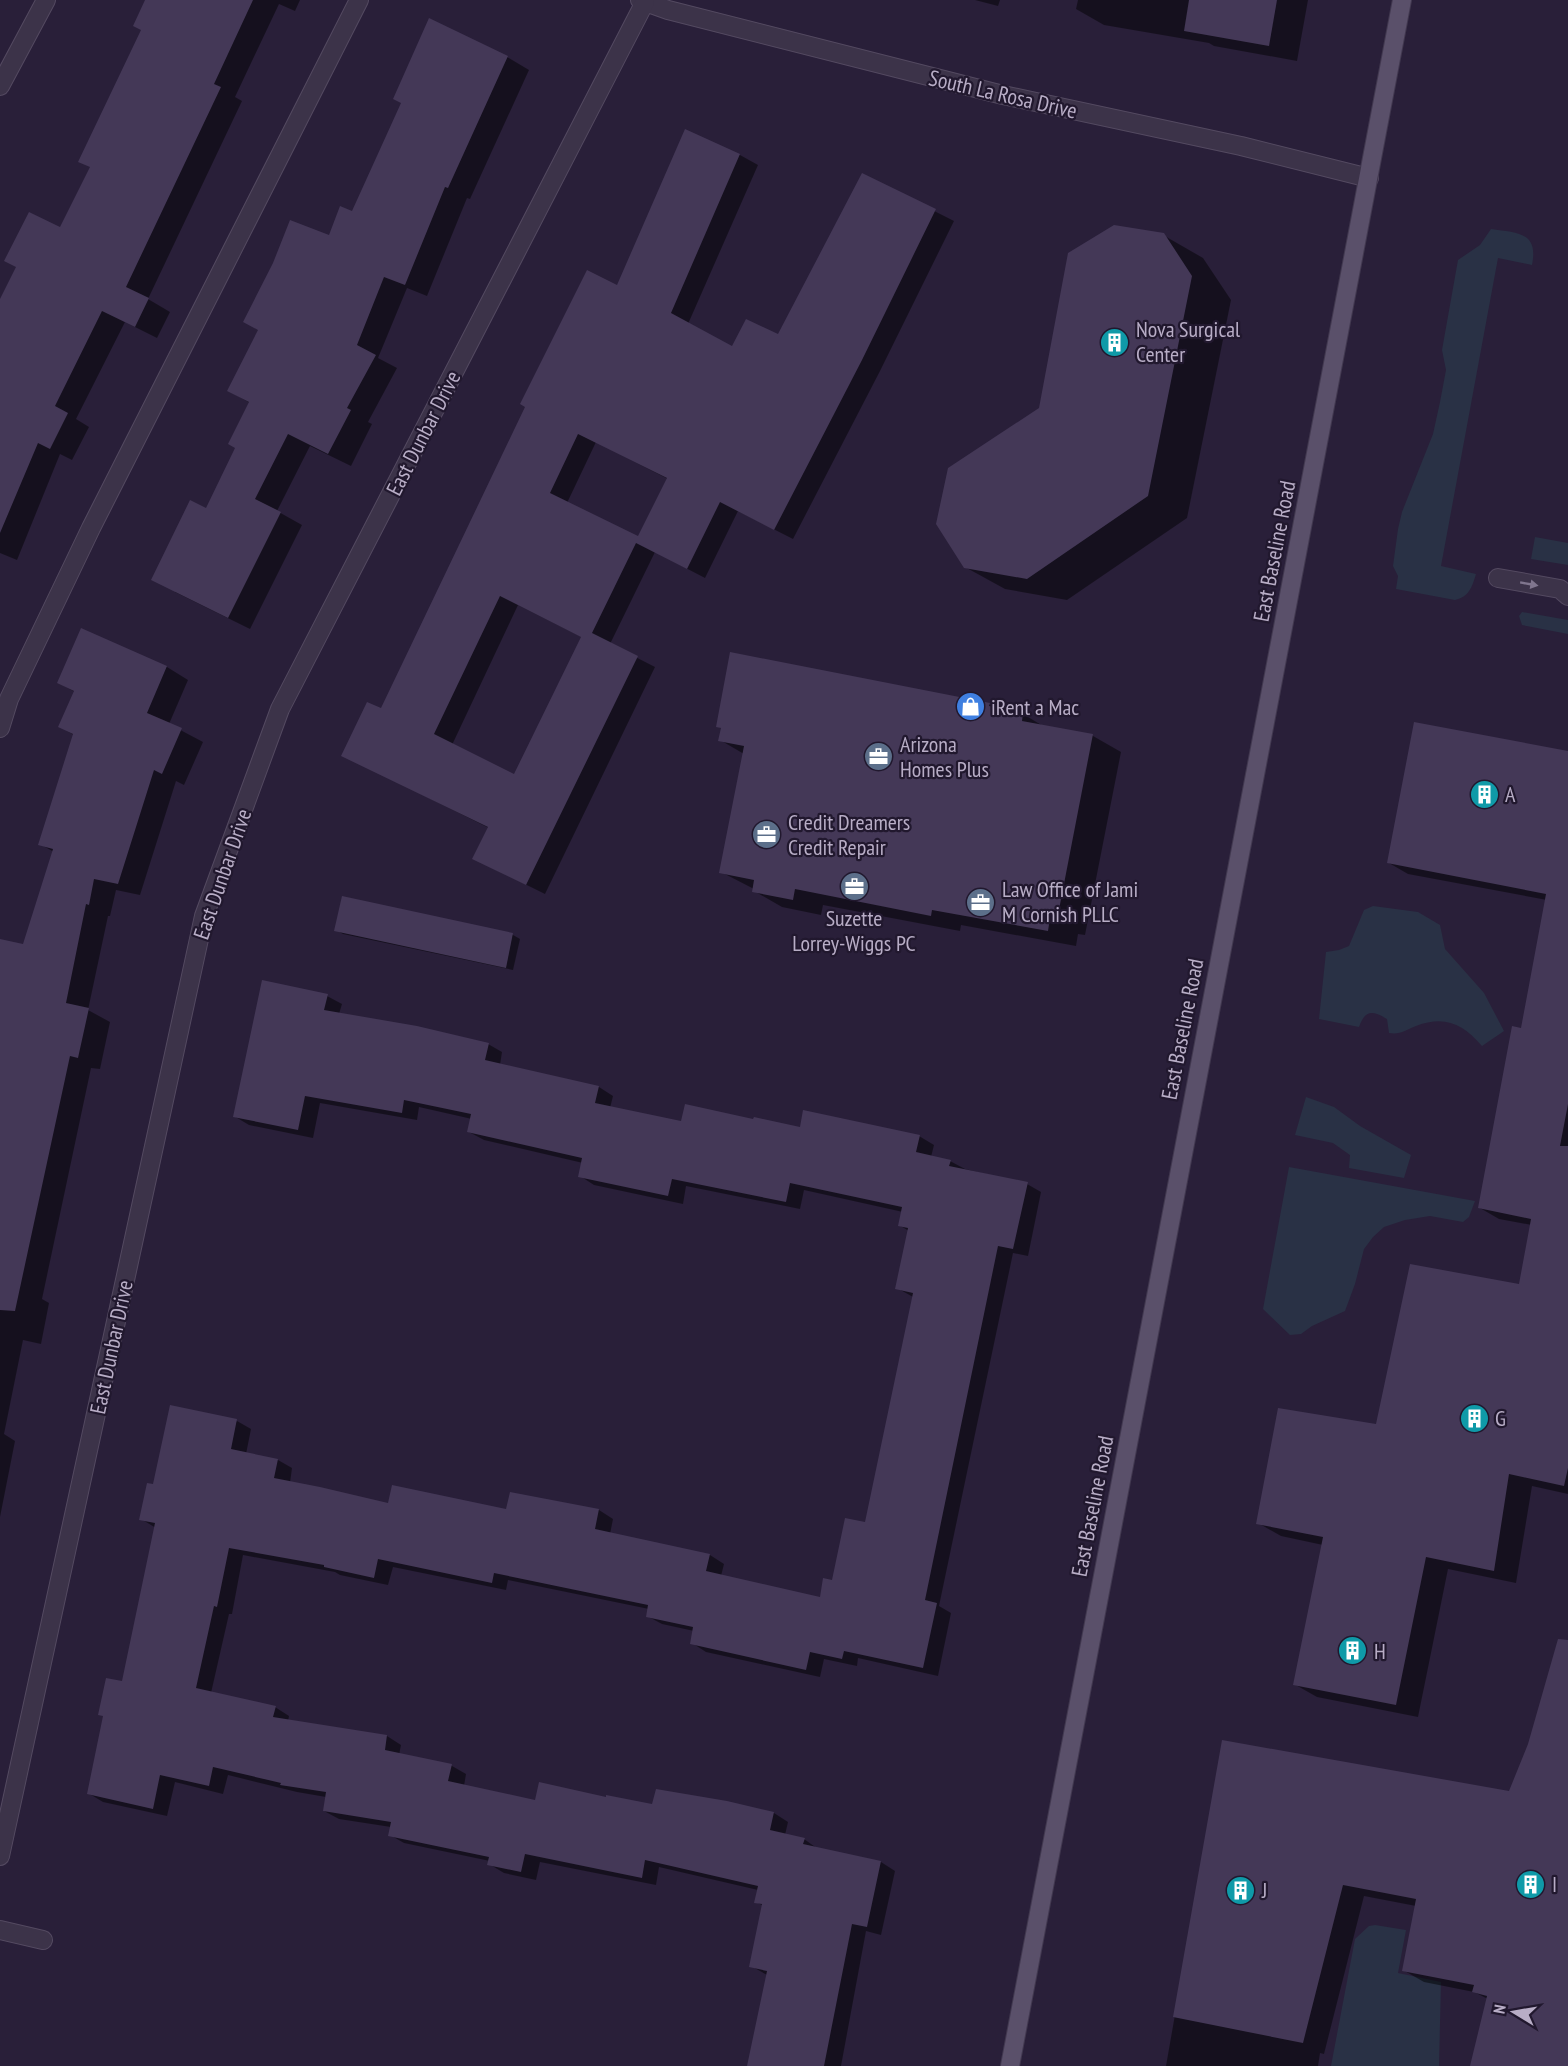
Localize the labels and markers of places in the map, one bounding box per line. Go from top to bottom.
place label: Nova Surgical Center [1136,315,1241,368]
building icon: Nova Surgical Center [1099,326,1131,358]
shop icon: iRent a Mac [954,691,986,723]
place label: iRent a Mac [991,693,1079,721]
place label: Arizona Homes Plus [900,730,989,783]
office icon: Arizona Homes Plus [863,741,895,773]
building icon: A [1468,778,1500,810]
place label: A [1505,780,1516,808]
place label: Credit Dreamers Credit Repair [788,808,910,861]
office icon: Credit Dreamers Credit Repair [751,819,783,851]
office icon: Suzette Lorrey-Wiggs PC [838,870,870,902]
place label: Law Office of Jami M Cornish PLLC [1002,875,1138,928]
office icon: Law Office of Jami M Cornish PLLC [965,886,997,918]
place label: Suzette Lorrey-Wiggs PC [792,904,916,957]
building icon: G [1458,1402,1490,1434]
place label: G [1495,1404,1506,1432]
building icon: H [1337,1635,1369,1667]
place label: H [1374,1637,1386,1665]
building icon: I [1515,1868,1547,1900]
place label: I [1552,1870,1557,1898]
building icon: J [1225,1874,1257,1906]
place label: J [1261,1876,1267,1904]

